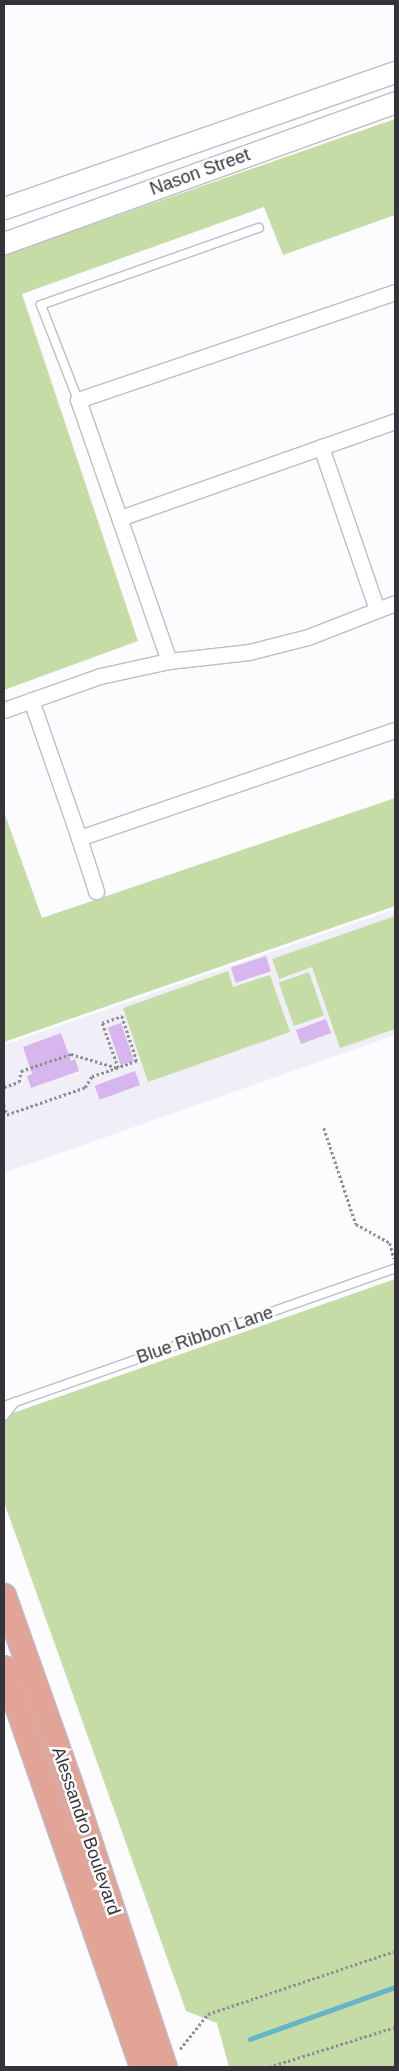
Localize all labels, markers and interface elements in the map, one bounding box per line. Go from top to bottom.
street label: Nason Street [147,144,253,200]
street label: Blue Ribbon Lane [134,1301,276,1369]
street label: Alessandro Boulevard [47,1744,125,1918]

